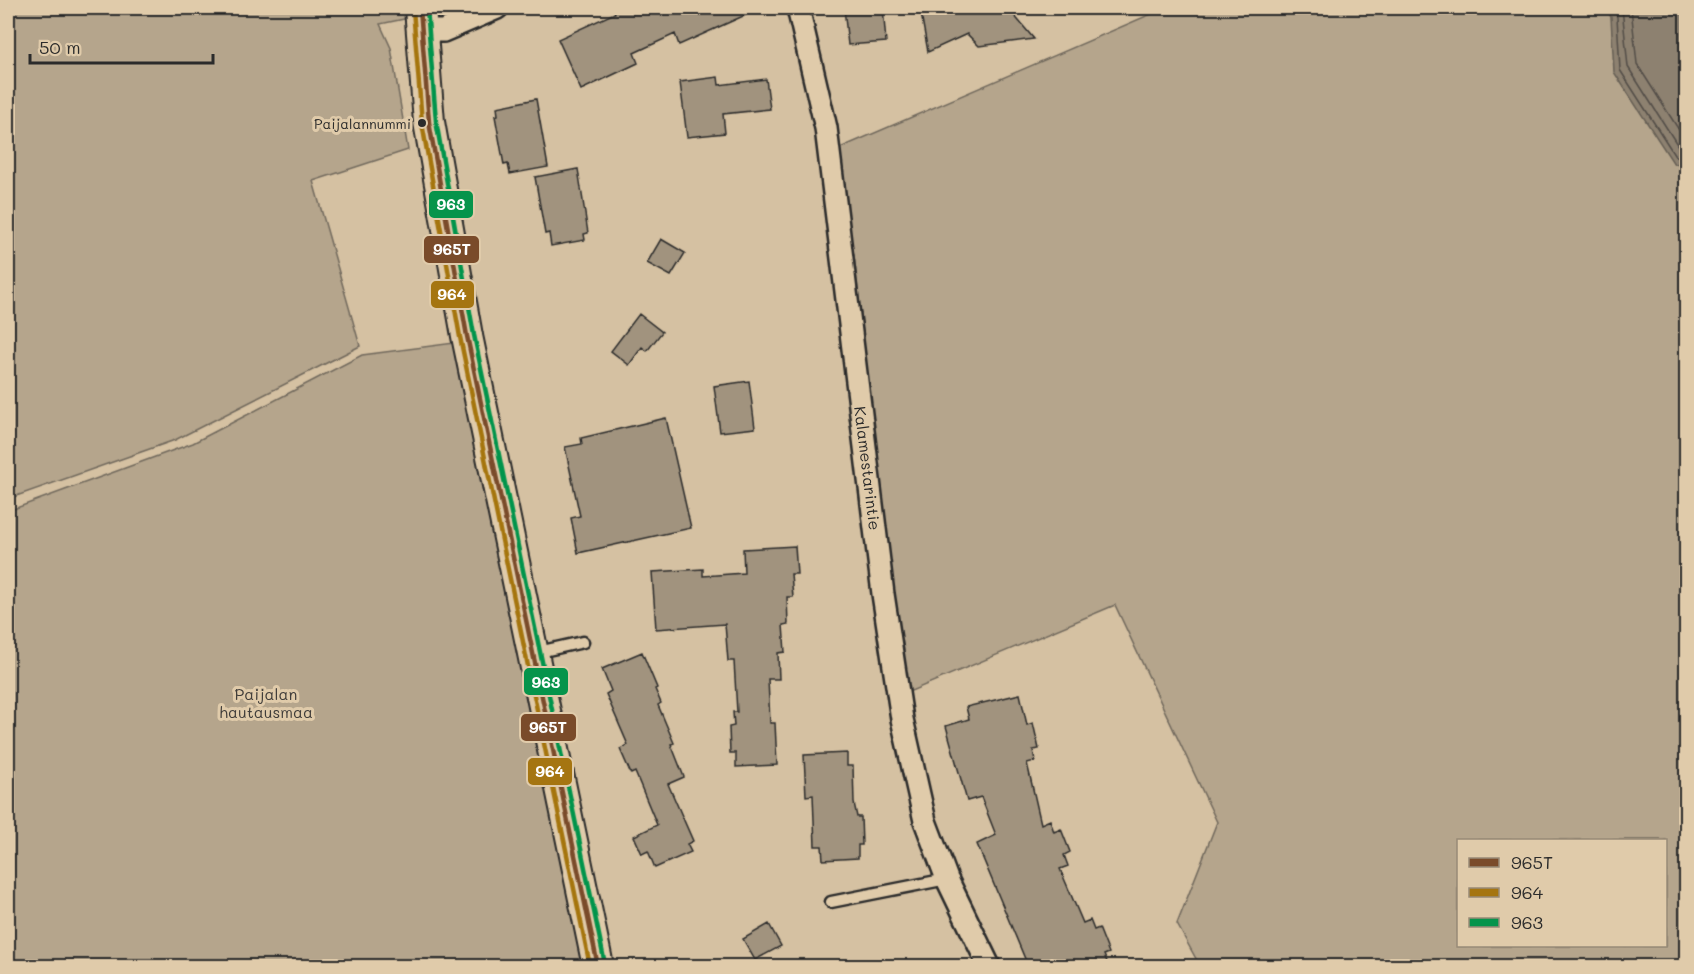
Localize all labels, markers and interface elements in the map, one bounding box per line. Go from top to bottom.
scale bar [30,27,213,65]
text: 50 m [39,35,81,59]
place label: Paijalannummi [314,114,411,133]
marker: Paijalannummi [416,117,428,129]
line badge: 963 [428,190,474,219]
text: 963 [437,193,466,214]
line badge: 965T [423,235,480,264]
text: 965T [433,238,471,259]
line badge: 964 [430,280,475,309]
text: 964 [437,283,467,304]
street label: Kalamestarintie [850,405,886,531]
line badge: 963 [523,667,569,696]
text: 963 [532,671,561,692]
park label: Paijalan hautausmaa [219,683,313,722]
line badge: 965T [520,713,577,742]
text: 965T [529,716,567,737]
line badge: 964 [527,757,573,786]
text: 964 [535,760,565,781]
legend [1457,839,1667,947]
text: 965T [1511,850,1553,874]
text: 964 [1511,880,1544,904]
text: 963 [1511,910,1543,934]

